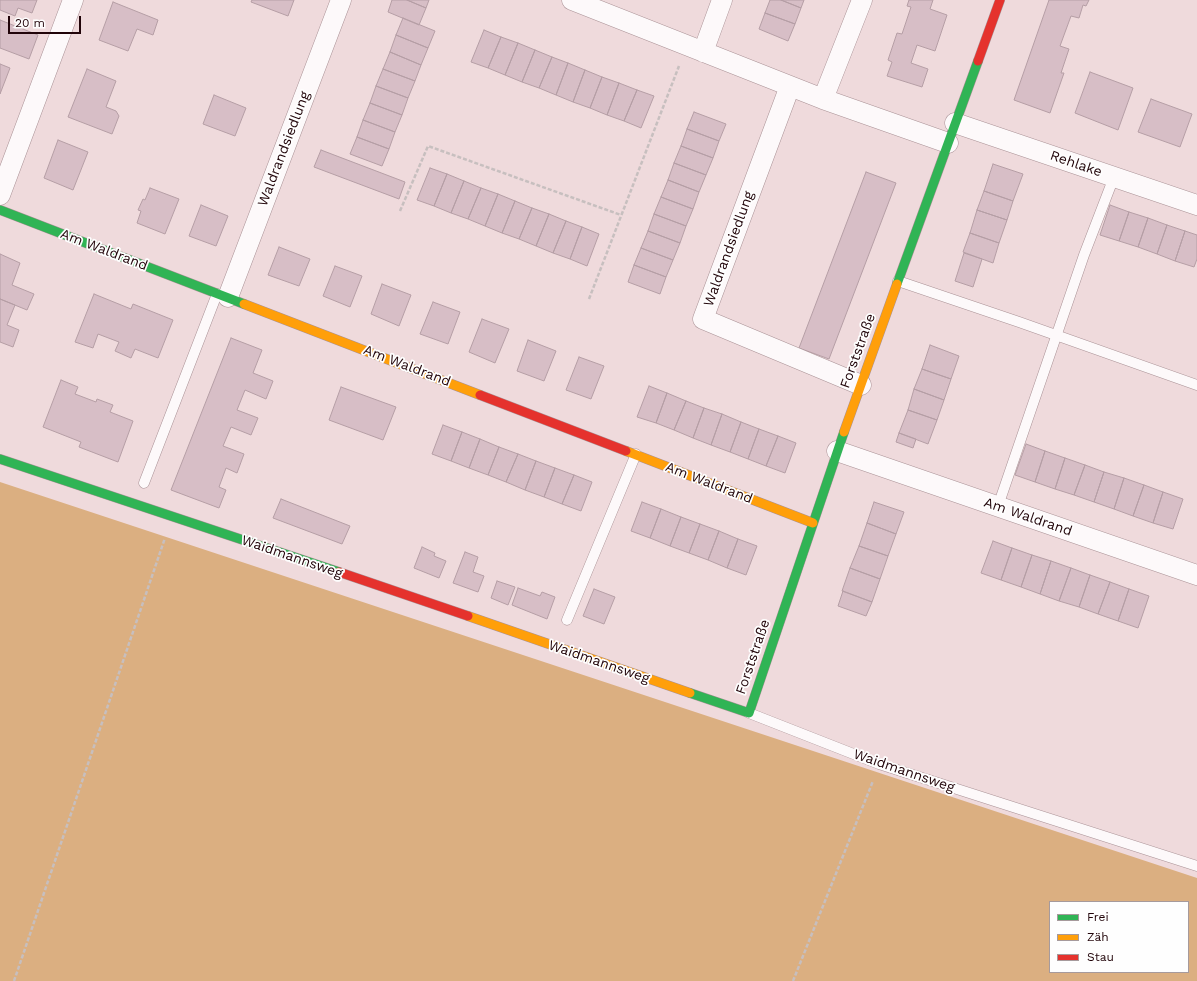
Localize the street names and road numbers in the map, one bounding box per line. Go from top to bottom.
street label: Waldrandsiedlung [254,89,314,209]
street label: Rehlake [1048,147,1104,181]
street label: Waldrandsiedlung [700,189,758,309]
street label: Am Waldrand [58,226,150,274]
street label: Forststraße [837,311,879,391]
street label: Am Waldrand [361,342,453,390]
street label: Am Waldrand [663,459,755,507]
street label: Am Waldrand [982,494,1074,540]
street label: Waidmannsweg [239,532,345,582]
street label: Forststraße [732,617,774,697]
street label: Waidmannsweg [546,637,652,687]
street label: Waidmannsweg [851,746,957,796]

